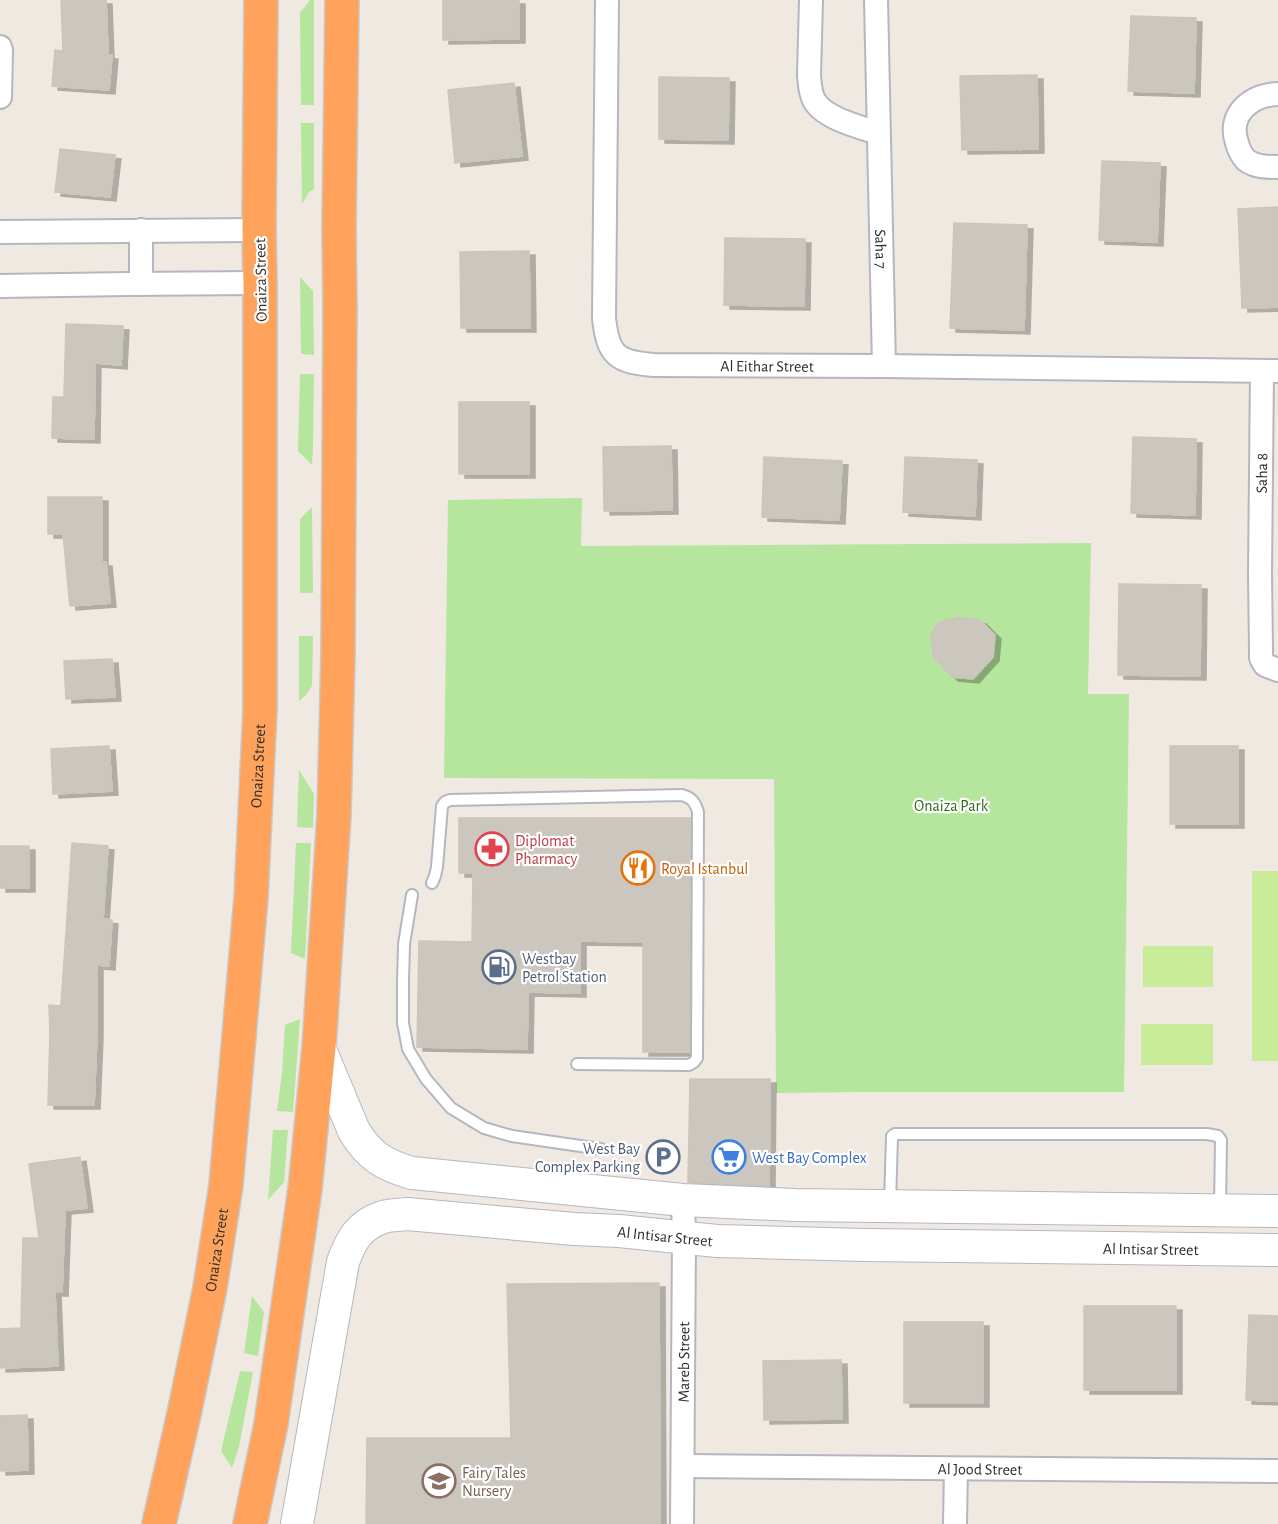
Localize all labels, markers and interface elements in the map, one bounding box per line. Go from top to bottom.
street label: Saha 7 [872,229,889,269]
street label: Onaiza Street [252,238,270,322]
street label: Al Eithar Street [720,358,814,375]
street label: Saha 8 [1254,453,1270,493]
street label: Onaiza Street [248,724,268,808]
park label: Onaiza Park [914,798,989,814]
pharmacy icon: Diplomat Pharmacy [474,831,510,867]
place label: Diplomat Pharmacy [515,833,577,868]
restaurant icon: Royal Istanbul [620,850,656,886]
place label: Royal Istanbul [661,861,748,878]
fuel station icon: Westbay Petrol Station [481,949,517,985]
place label: Westbay Petrol Station [522,951,607,985]
parking icon: West Bay Complex Parking [645,1139,681,1175]
supermarket icon: West Bay Complex [711,1139,747,1175]
place label: West Bay Complex Parking [535,1141,640,1175]
place label: West Bay Complex [752,1150,867,1167]
street label: Onaiza Street [203,1207,231,1293]
street label: Al Intisar Street [616,1224,713,1250]
street label: Al Intisar Street [1103,1241,1199,1258]
street label: Mareb Street [676,1322,692,1402]
street label: Al Jood Street [937,1461,1022,1478]
school or university icon: Fairy Tales Nursery [421,1463,457,1499]
place label: Fairy Tales Nursery [462,1465,526,1500]

